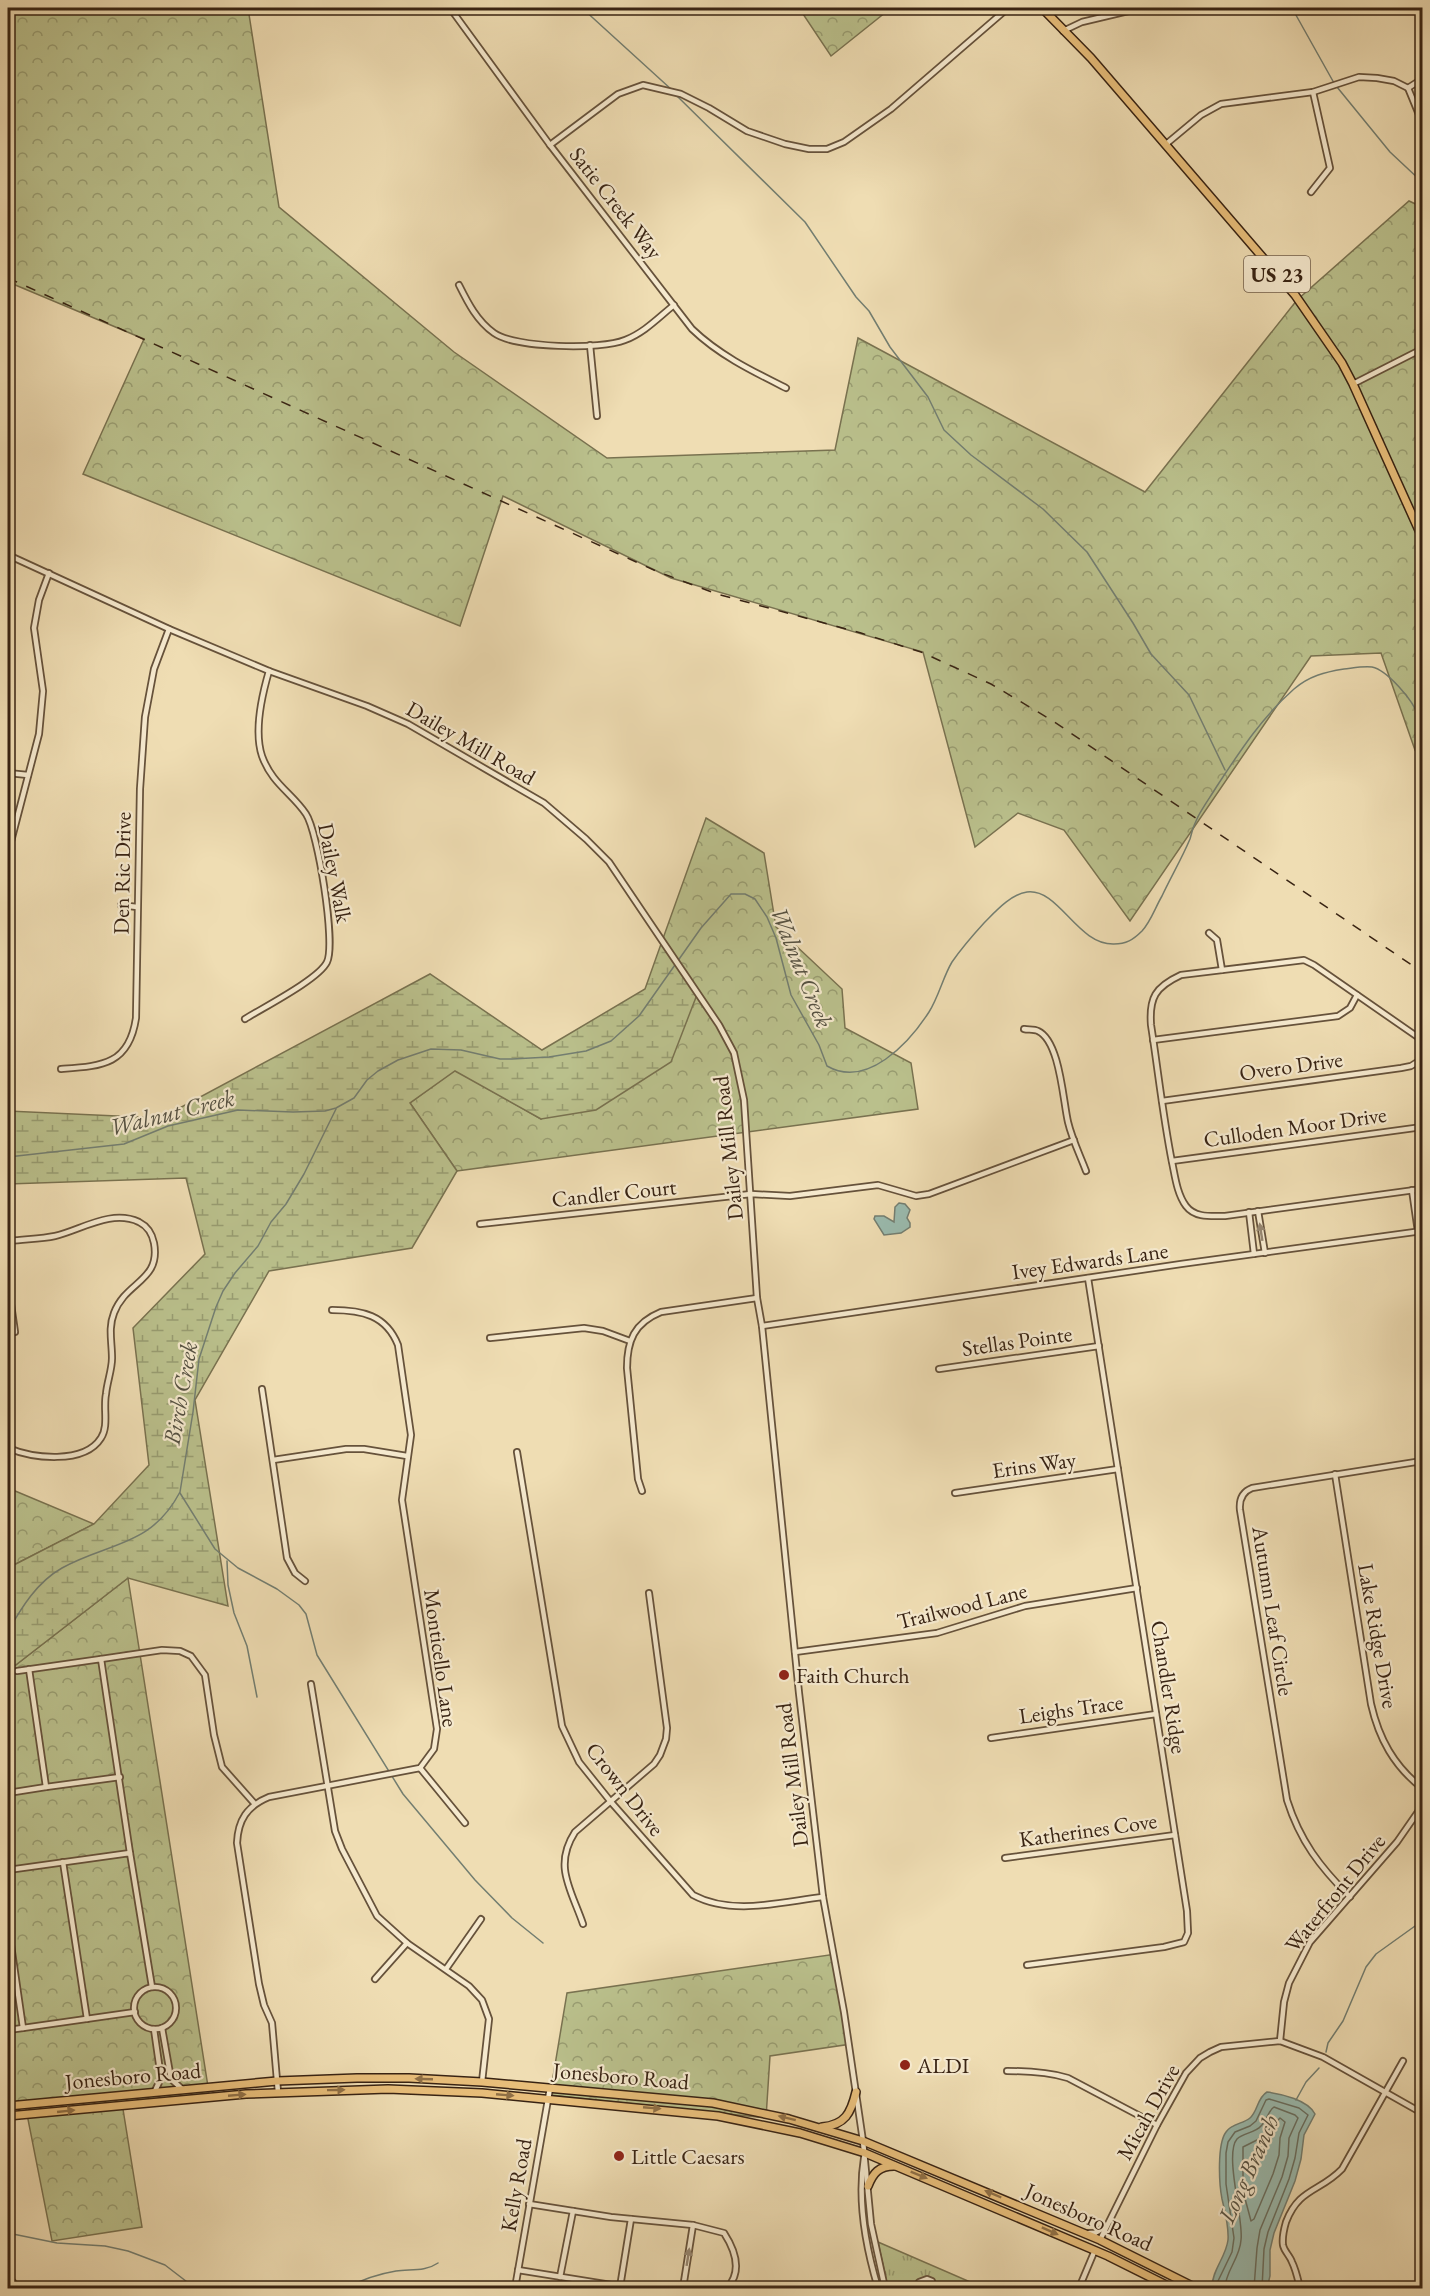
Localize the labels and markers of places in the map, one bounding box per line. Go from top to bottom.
place label: Faith Church [796,1661,910,1690]
marker: Faith Church [777,1668,791,1682]
place label: ALDI [916,2051,970,2080]
marker: ALDI [898,2058,912,2072]
place label: Little Caesars [631,2142,745,2171]
marker: Little Caesars [612,2149,626,2163]

